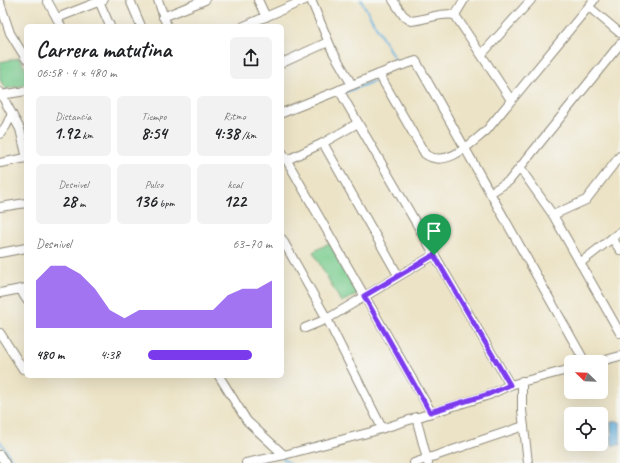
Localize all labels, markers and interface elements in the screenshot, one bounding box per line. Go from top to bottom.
text: Carrera matutina [36,36,171,64]
button: share [230,37,272,79]
text: 06:58 · 4 × 480 m [36,65,117,81]
text: Distancia [55,109,91,123]
text: Tiempo [142,109,166,123]
text: Ritmo [224,109,246,123]
text: 1.92 [54,123,80,144]
text: 8:54 [141,123,167,144]
text: 4:38 [213,123,239,144]
text: km [80,128,93,142]
text: /km [239,128,256,142]
text: Desnivel [58,177,88,191]
text: Pulso [145,177,163,191]
text: kcal [227,177,242,191]
text: 28 [61,191,77,212]
text: 136 [133,191,157,212]
text: 122 [223,191,246,212]
text: m [77,196,85,210]
text: bpm [157,196,175,210]
pin [417,214,451,255]
icon: arrive [423,220,445,242]
text: Desnivel [36,236,71,252]
text: 63–70 m [232,236,272,252]
text: 480 m [36,347,64,363]
text: 4:38 [100,347,120,363]
north arrow [564,355,608,399]
map controls [564,355,608,451]
button: locate [564,407,608,451]

